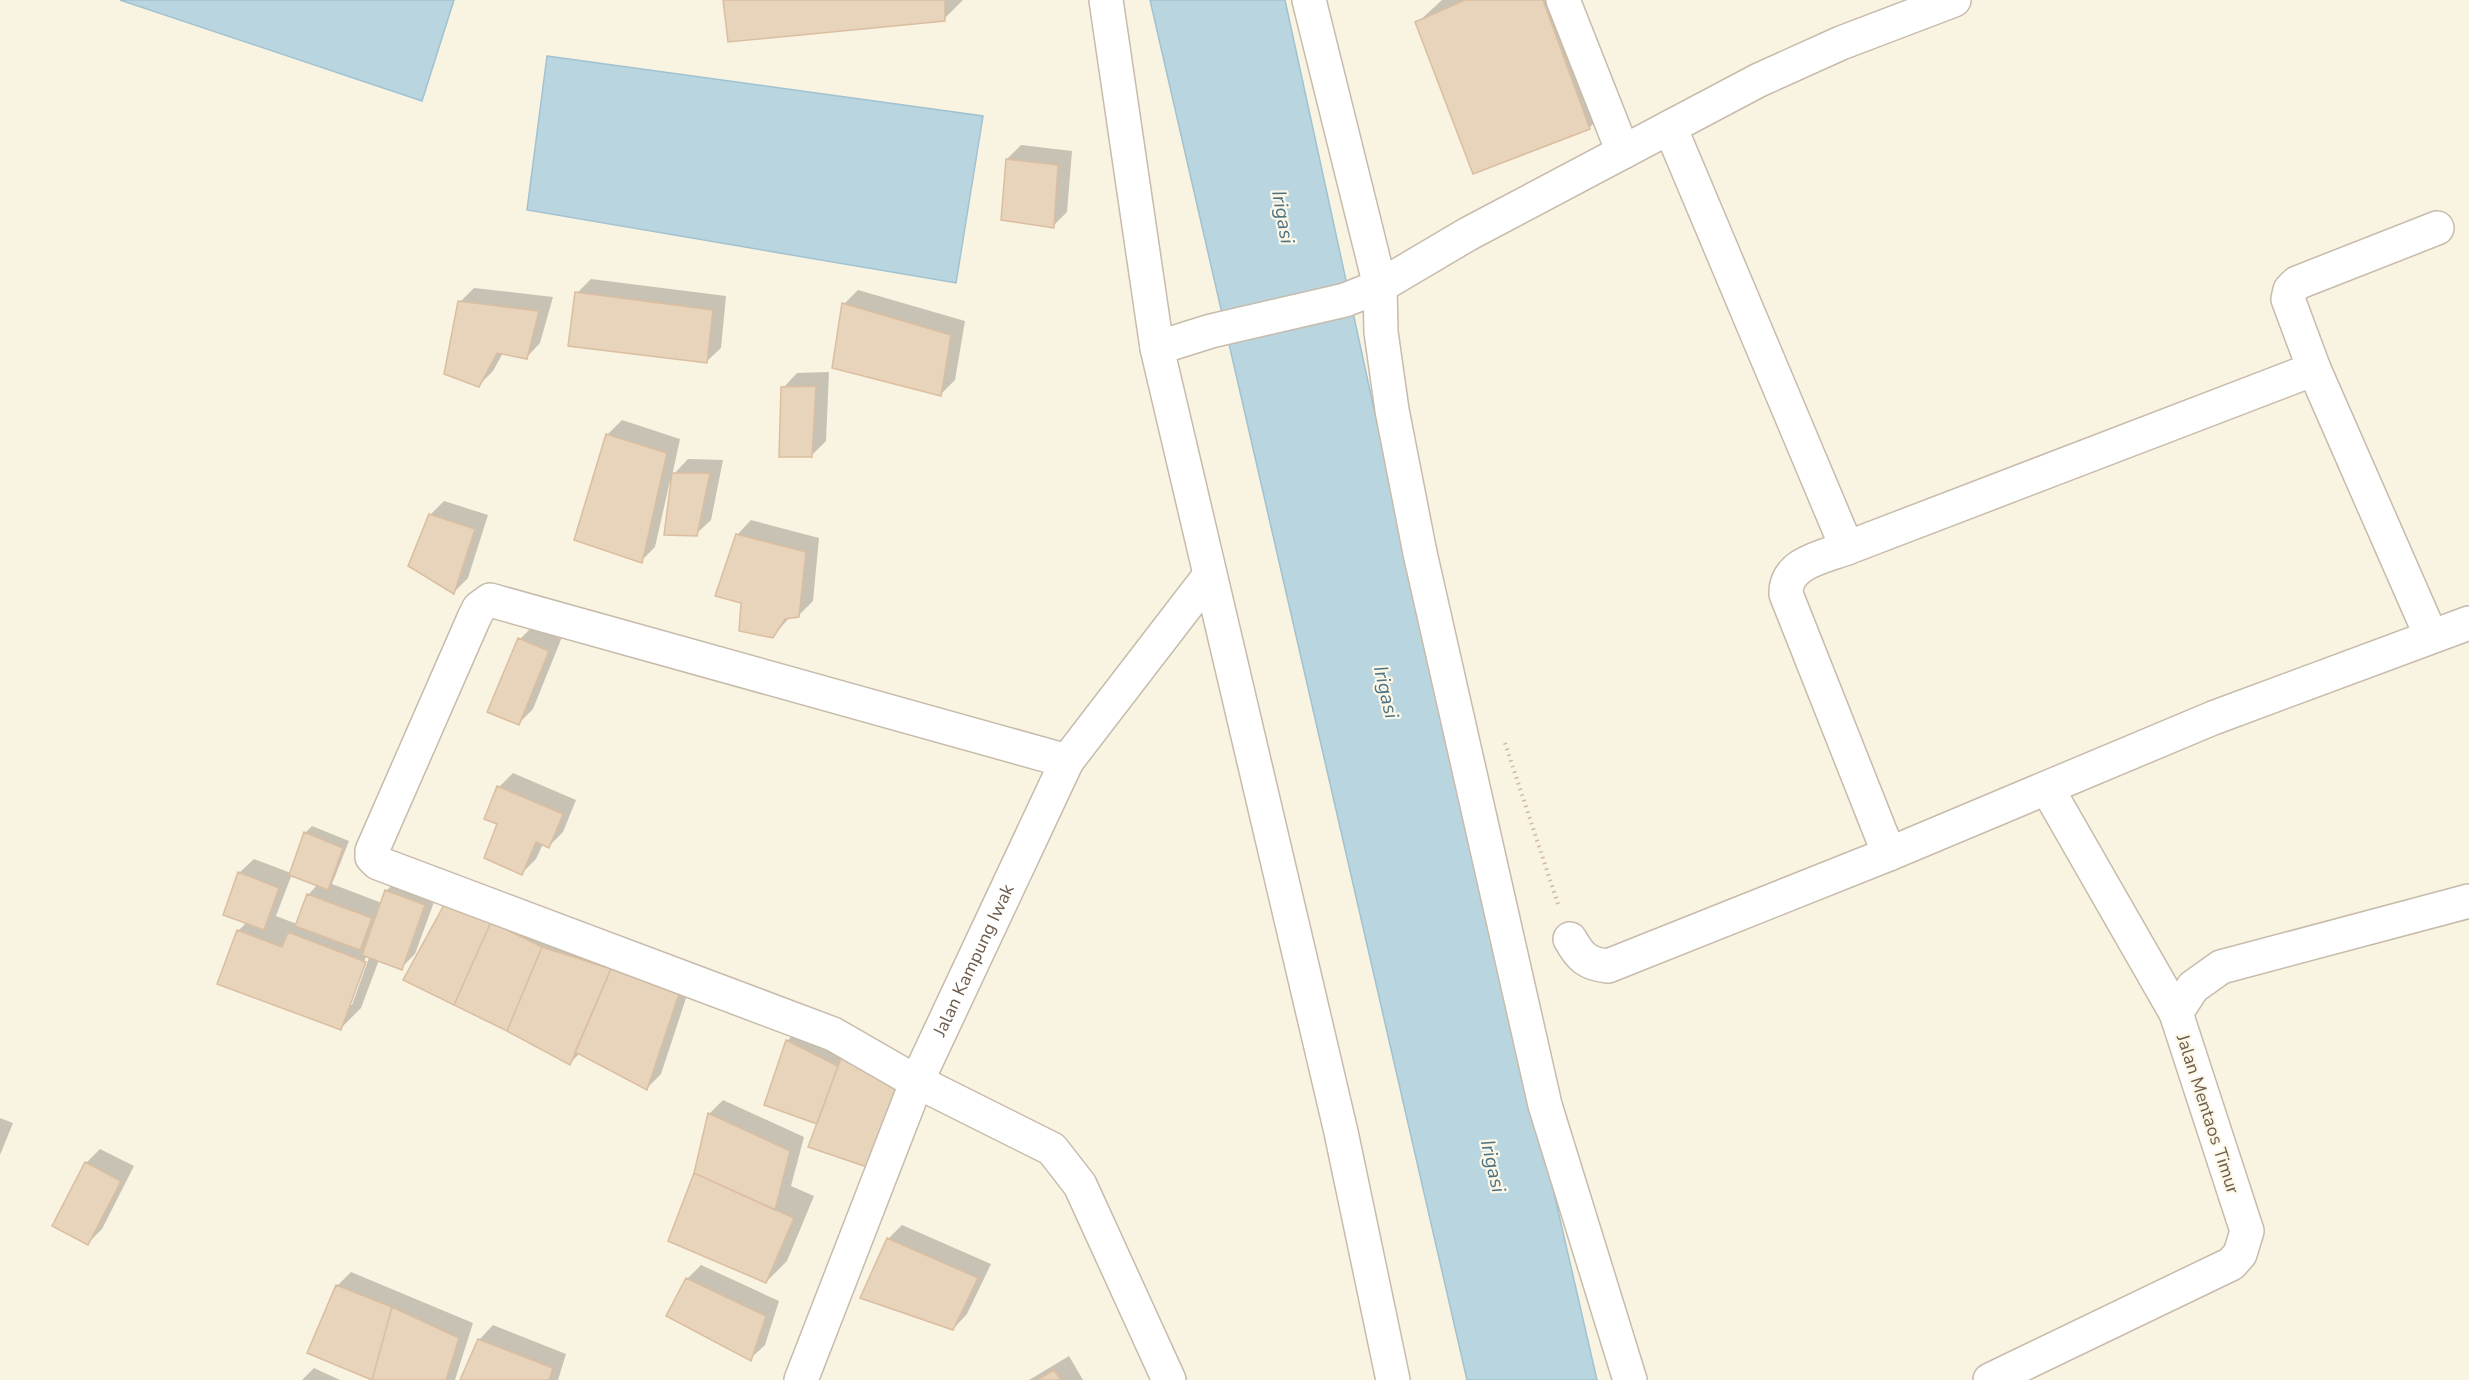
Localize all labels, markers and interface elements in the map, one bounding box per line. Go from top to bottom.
water label: Irigasi [1265,188,1301,246]
water label: Irigasi [1367,663,1405,721]
street label: Jalan Kampung Iwak [927,879,1020,1041]
street label: Jalan Mentaos Timur [2171,1030,2245,1197]
water label: Irigasi [1474,1137,1512,1195]

